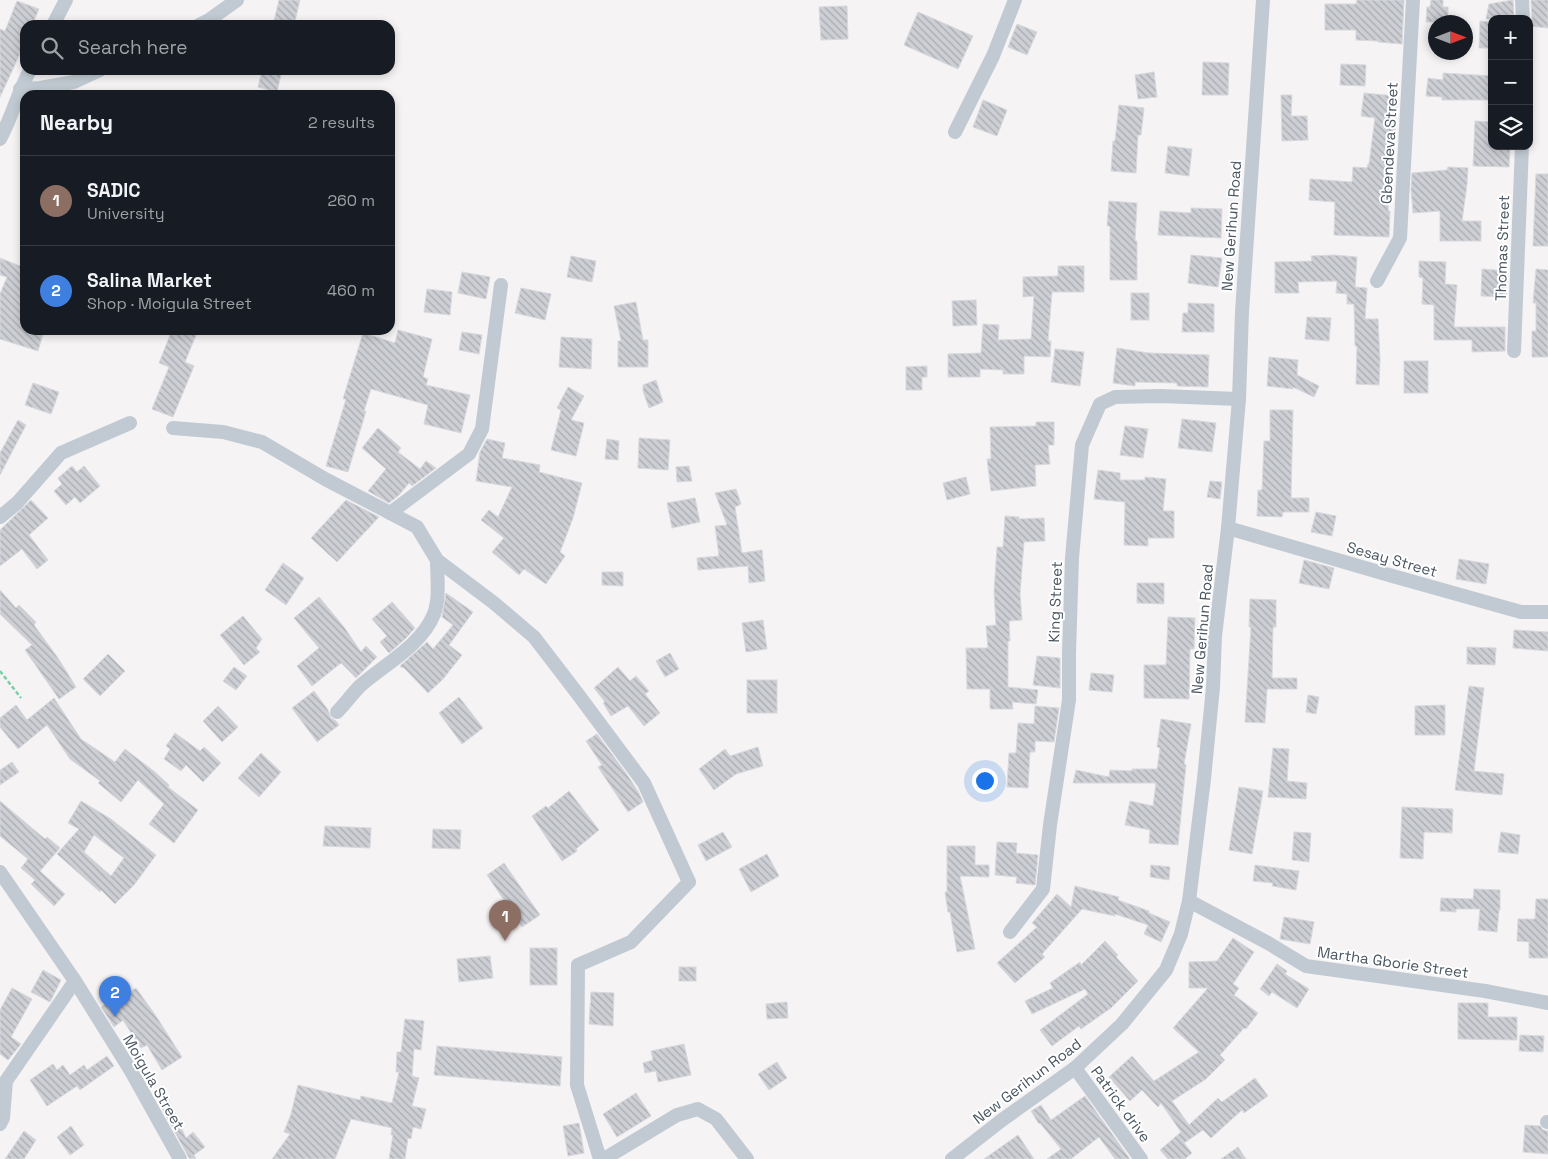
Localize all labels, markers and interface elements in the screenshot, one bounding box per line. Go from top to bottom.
north arrow [1428,15,1473,60]
map controls [1488,15,1533,150]
button: + [1488,15,1533,60]
search box [20,20,395,75]
icon: search [38,34,66,62]
text: Search here [78,35,188,60]
button: − [1488,60,1533,105]
street label: Gbendeva Street [1376,81,1402,204]
button: layers [1488,105,1533,150]
text: Nearby [40,109,113,136]
text: 2 results [308,112,375,133]
street label: New Gerihun Road [1217,160,1245,292]
text: SADIC [87,178,140,203]
text: 1 [52,190,60,211]
text: 260 m [327,190,375,211]
street label: Thomas Street [1491,194,1513,301]
text: University [87,203,165,224]
text: Salina Market [87,268,212,293]
text: 2 [51,280,61,301]
text: 460 m [327,280,375,301]
text: Shop · Moigula Street [87,293,252,314]
street label: Sesay Street [1345,537,1440,581]
street label: King Street [1044,561,1066,643]
street label: New Gerihun Road [1187,563,1217,695]
your location [972,768,998,794]
pin: 1 [489,900,521,941]
street label: Martha Gborie Street [1316,942,1470,982]
pin: 2 [99,976,131,1017]
street label: Moigula Street [119,1031,189,1133]
street label: New Gerihun Road [969,1034,1085,1128]
street label: Patrick drive [1087,1062,1155,1146]

